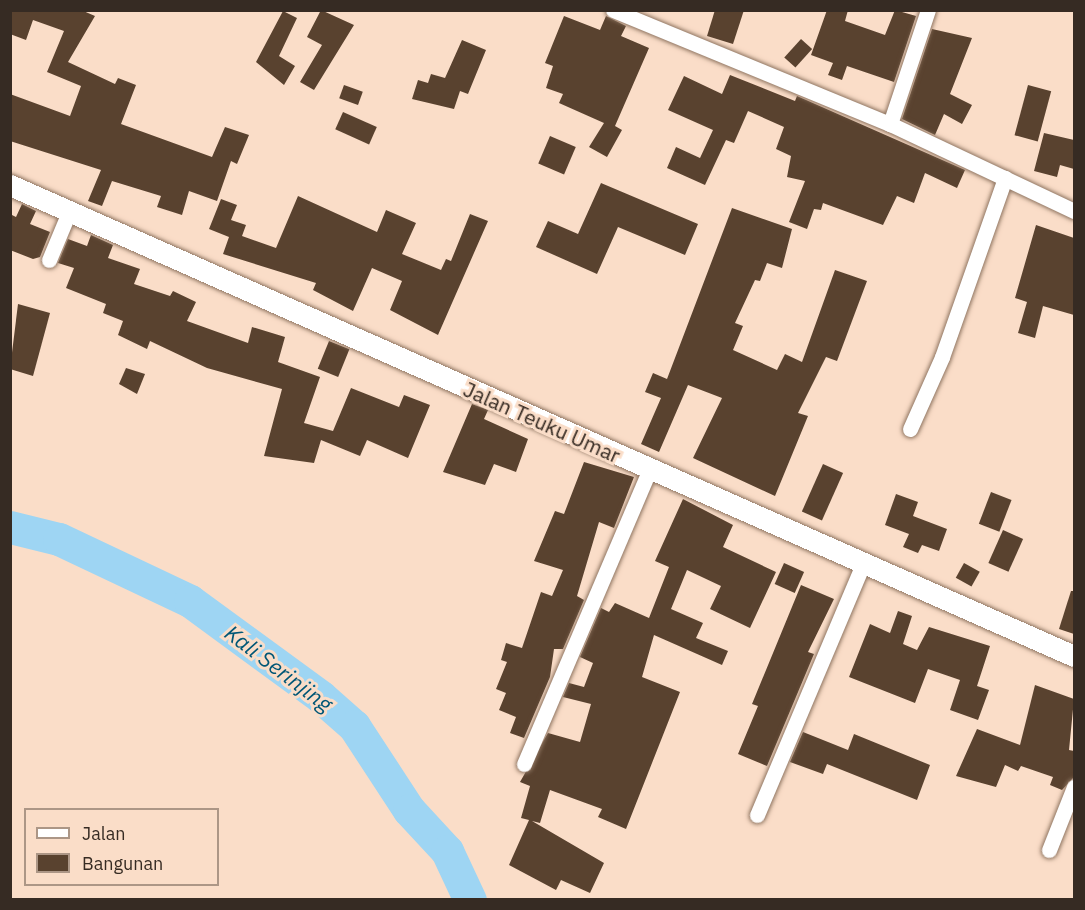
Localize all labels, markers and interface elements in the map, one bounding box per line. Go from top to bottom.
street label: Jalan Teuku Umar [460,376,624,468]
water label: Kali Serinjing [220,619,338,717]
legend [24,808,219,886]
text: Jalan [82,822,126,845]
text: Bangunan [82,852,163,875]

